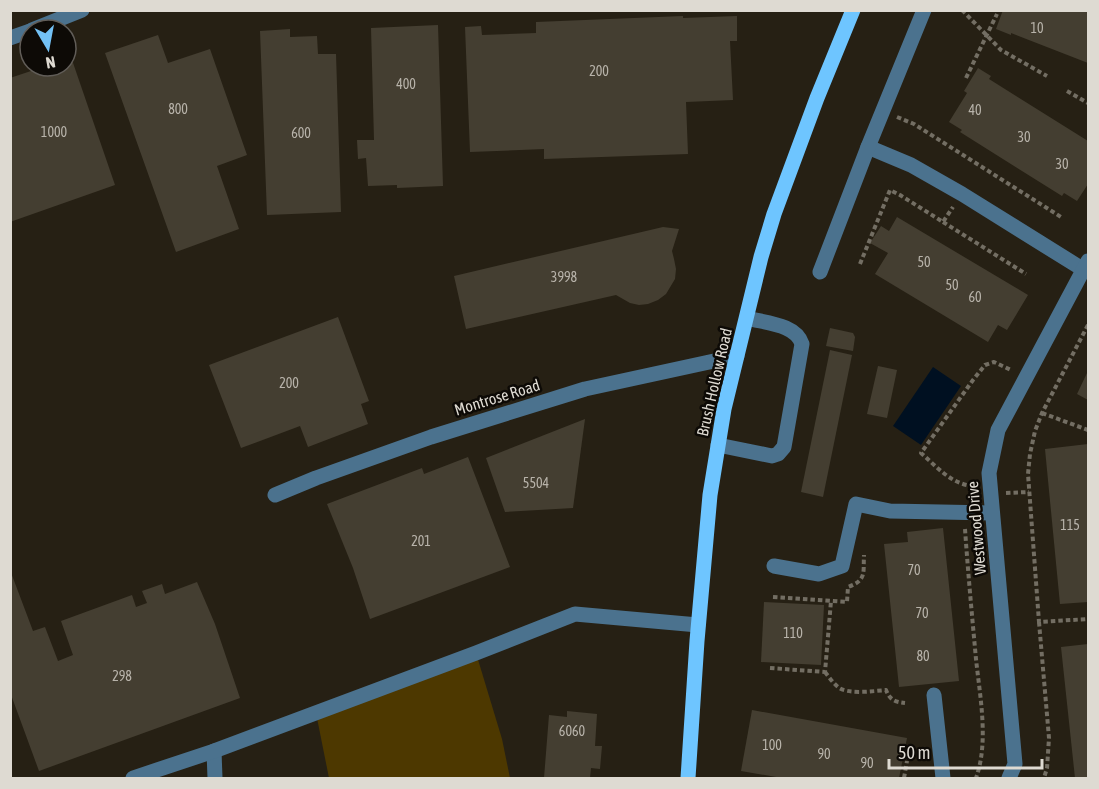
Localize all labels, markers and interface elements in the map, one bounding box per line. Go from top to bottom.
north arrow [18,18,78,78]
house number: 10 [1030,20,1044,36]
text: N [44,53,57,72]
house number: 200 [589,63,609,79]
house number: 400 [396,76,416,92]
house number: 800 [168,101,188,117]
house number: 40 [968,102,982,118]
house number: 1000 [41,124,68,140]
house number: 600 [291,125,311,141]
house number: 30 [1017,129,1031,145]
house number: 30 [1055,156,1069,172]
house number: 50 [917,254,931,270]
house number: 3998 [551,269,578,285]
house number: 50 [945,277,959,293]
house number: 60 [968,289,982,305]
street label: Brush Hollow Road [693,326,735,438]
house number: 200 [279,375,299,391]
street label: Montrose Road [452,375,542,419]
house number: 5504 [523,475,550,491]
street label: Westwood Drive [963,480,989,576]
house number: 115 [1060,517,1080,533]
house number: 201 [411,533,431,549]
house number: 70 [907,562,921,578]
house number: 70 [915,605,929,621]
house number: 110 [783,625,803,641]
house number: 80 [916,648,930,664]
house number: 298 [112,668,132,684]
house number: 6060 [559,723,586,739]
scale bar [889,732,1042,770]
house number: 100 [762,737,782,753]
text: 50 m [898,742,930,763]
house number: 90 [817,746,831,762]
house number: 90 [860,755,874,771]

